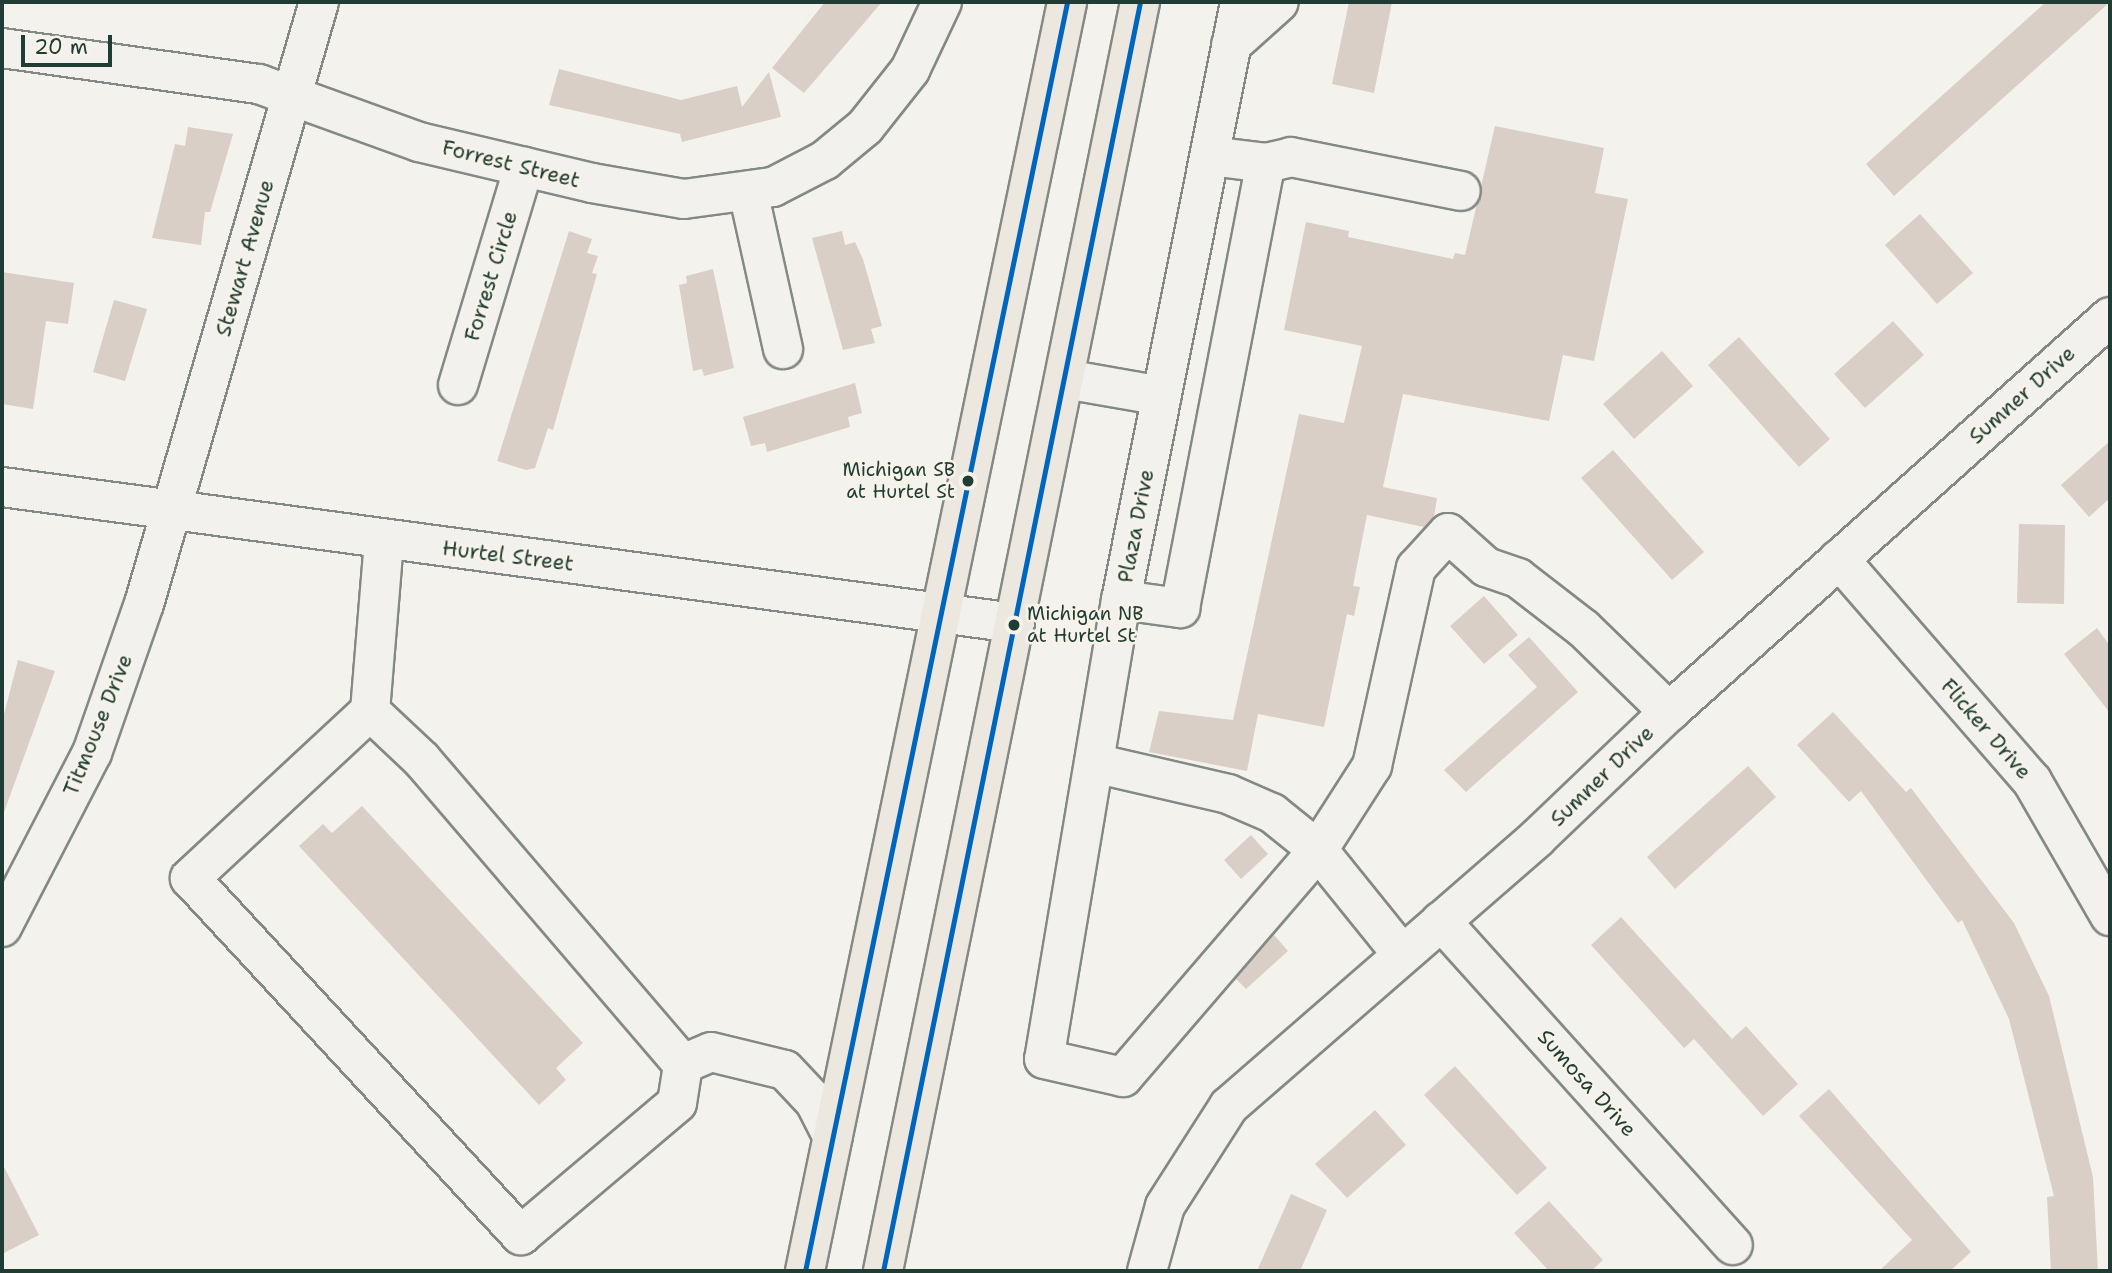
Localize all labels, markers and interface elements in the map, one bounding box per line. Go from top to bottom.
scale bar [24,21,116,65]
text: 20 m [34,33,88,61]
street label: Forrest Street [439,135,583,193]
street label: Stewart Avenue [211,177,279,339]
street label: Forrest Circle [459,208,523,344]
street label: Sumner Drive [1964,341,2080,449]
place label: Michigan SB at Hurtel St [842,459,955,503]
street label: Plaza Drive [1113,467,1159,585]
marker: Michigan SB at Hurtel St [961,474,975,488]
street label: Hurtel Street [441,535,575,577]
place label: Michigan NB at Hurtel St [1027,603,1144,647]
marker: Michigan NB at Hurtel St [1007,618,1021,632]
street label: Titmouse Drive [58,651,138,799]
street label: Flicker Drive [1936,674,2036,784]
street label: Sumner Drive [1545,720,1659,832]
street label: Sumosa Drive [1532,1024,1642,1142]

